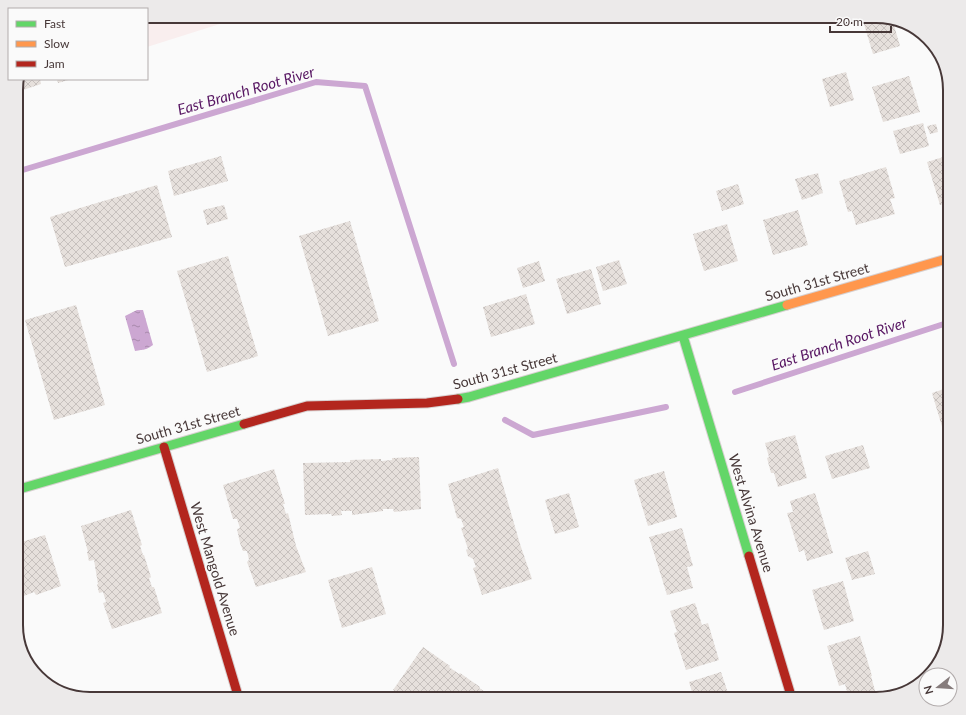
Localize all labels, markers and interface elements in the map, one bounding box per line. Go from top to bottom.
legend [8,8,148,80]
scale bar [830,8,891,34]
text: 20 m [836,14,863,29]
text: Fast [44,16,66,31]
text: Slow [44,36,70,51]
text: Jam [44,56,65,71]
water label: East Branch Root River [175,62,317,118]
street label: South 31st Street [763,259,871,305]
water label: East Branch Root River [769,312,910,374]
street label: South 31st Street [451,348,559,393]
street label: South 31st Street [134,402,242,448]
street label: West Alvina Avenue [725,452,778,574]
street label: West Mangold Avenue [187,500,244,638]
north arrow [918,667,958,707]
text: N [921,684,935,696]

